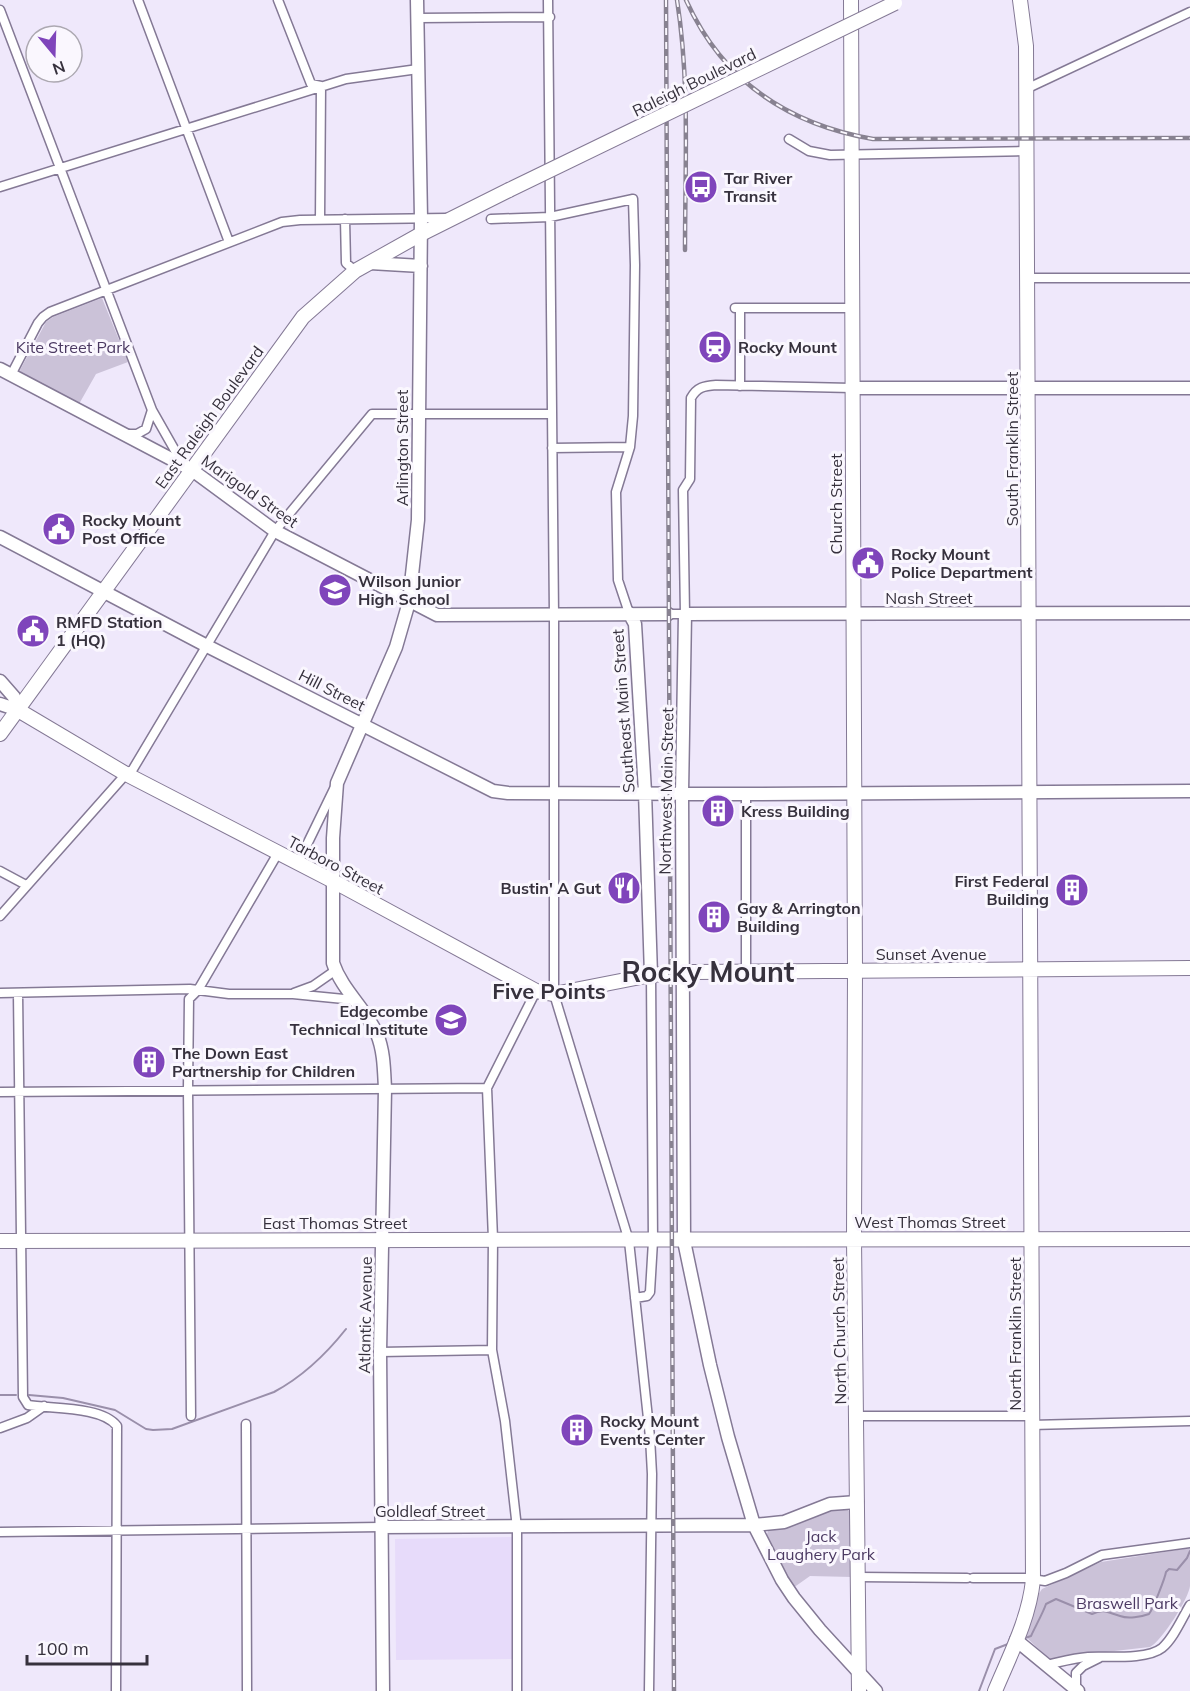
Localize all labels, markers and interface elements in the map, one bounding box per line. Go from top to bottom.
north arrow [24,24,84,84]
street label: Raleigh Boulevard [629,43,759,121]
text: N [50,57,68,80]
place label: Tar River Transit [724,168,793,206]
bus stop icon: Tar River Transit [683,169,719,205]
station icon: Rocky Mount [697,329,733,365]
park label: Kite Street Park [16,337,131,357]
place label: Rocky Mount [738,337,837,357]
street label: East Raleigh Boulevard [150,342,268,492]
street label: South Franklin Street [1002,371,1022,526]
street label: Arlington Street [392,389,412,506]
street label: Marigold Street [198,450,303,532]
street label: Church Street [826,453,846,554]
place label: Rocky Mount Post Office [82,510,181,548]
public building icon: Rocky Mount Post Office [41,511,77,547]
place label: Rocky Mount Police Department [891,544,1033,582]
public building icon: Rocky Mount Police Department [850,545,886,581]
place label: Wilson Junior High School [358,571,461,609]
school or university icon: Wilson Junior High School [317,572,353,608]
street label: Nash Street [885,588,973,608]
place label: RMFD Station 1 (HQ) [56,612,162,650]
public building icon: RMFD Station 1 (HQ) [15,613,51,649]
street label: Southeast Main Street [607,628,639,794]
street label: Hill Street [295,665,369,715]
street label: Northwest Main Street [655,707,677,875]
building icon: Kress Building [700,793,736,829]
place label: Kress Building [741,801,850,821]
street label: Tarboro Street [285,831,388,899]
restaurant icon: Bustin' A Gut [606,870,642,906]
place label: First Federal Building [954,871,1049,909]
building icon: First Federal Building [1054,872,1090,908]
place label: Bustin' A Gut [501,878,601,898]
place label: Gay & Arrington Building [737,898,861,936]
building icon: Gay & Arrington Building [696,899,732,935]
street label: Sunset Avenue [876,944,986,964]
district label: Rocky Mount [622,954,795,989]
district label: Five Points [492,977,606,1005]
place label: Edgecombe Technical Institute [290,1001,428,1039]
school or university icon: Edgecombe Technical Institute [433,1002,469,1038]
place label: The Down East Partnership for Children [172,1043,355,1081]
building icon: The Down East Partnership for Children [131,1044,167,1080]
street label: West Thomas Street [854,1212,1006,1232]
street label: East Thomas Street [263,1213,408,1233]
street label: Atlantic Avenue [354,1256,376,1374]
street label: North Church Street [828,1257,850,1405]
street label: North Franklin Street [1005,1257,1025,1411]
place label: Rocky Mount Events Center [600,1411,705,1449]
building icon: Rocky Mount Events Center [559,1412,595,1448]
street label: Goldleaf Street [375,1501,485,1521]
park label: Jack Laughery Park [767,1526,876,1564]
park label: Braswell Park [1076,1593,1179,1613]
scale bar [27,1628,147,1666]
text: 100 m [36,1637,89,1660]

